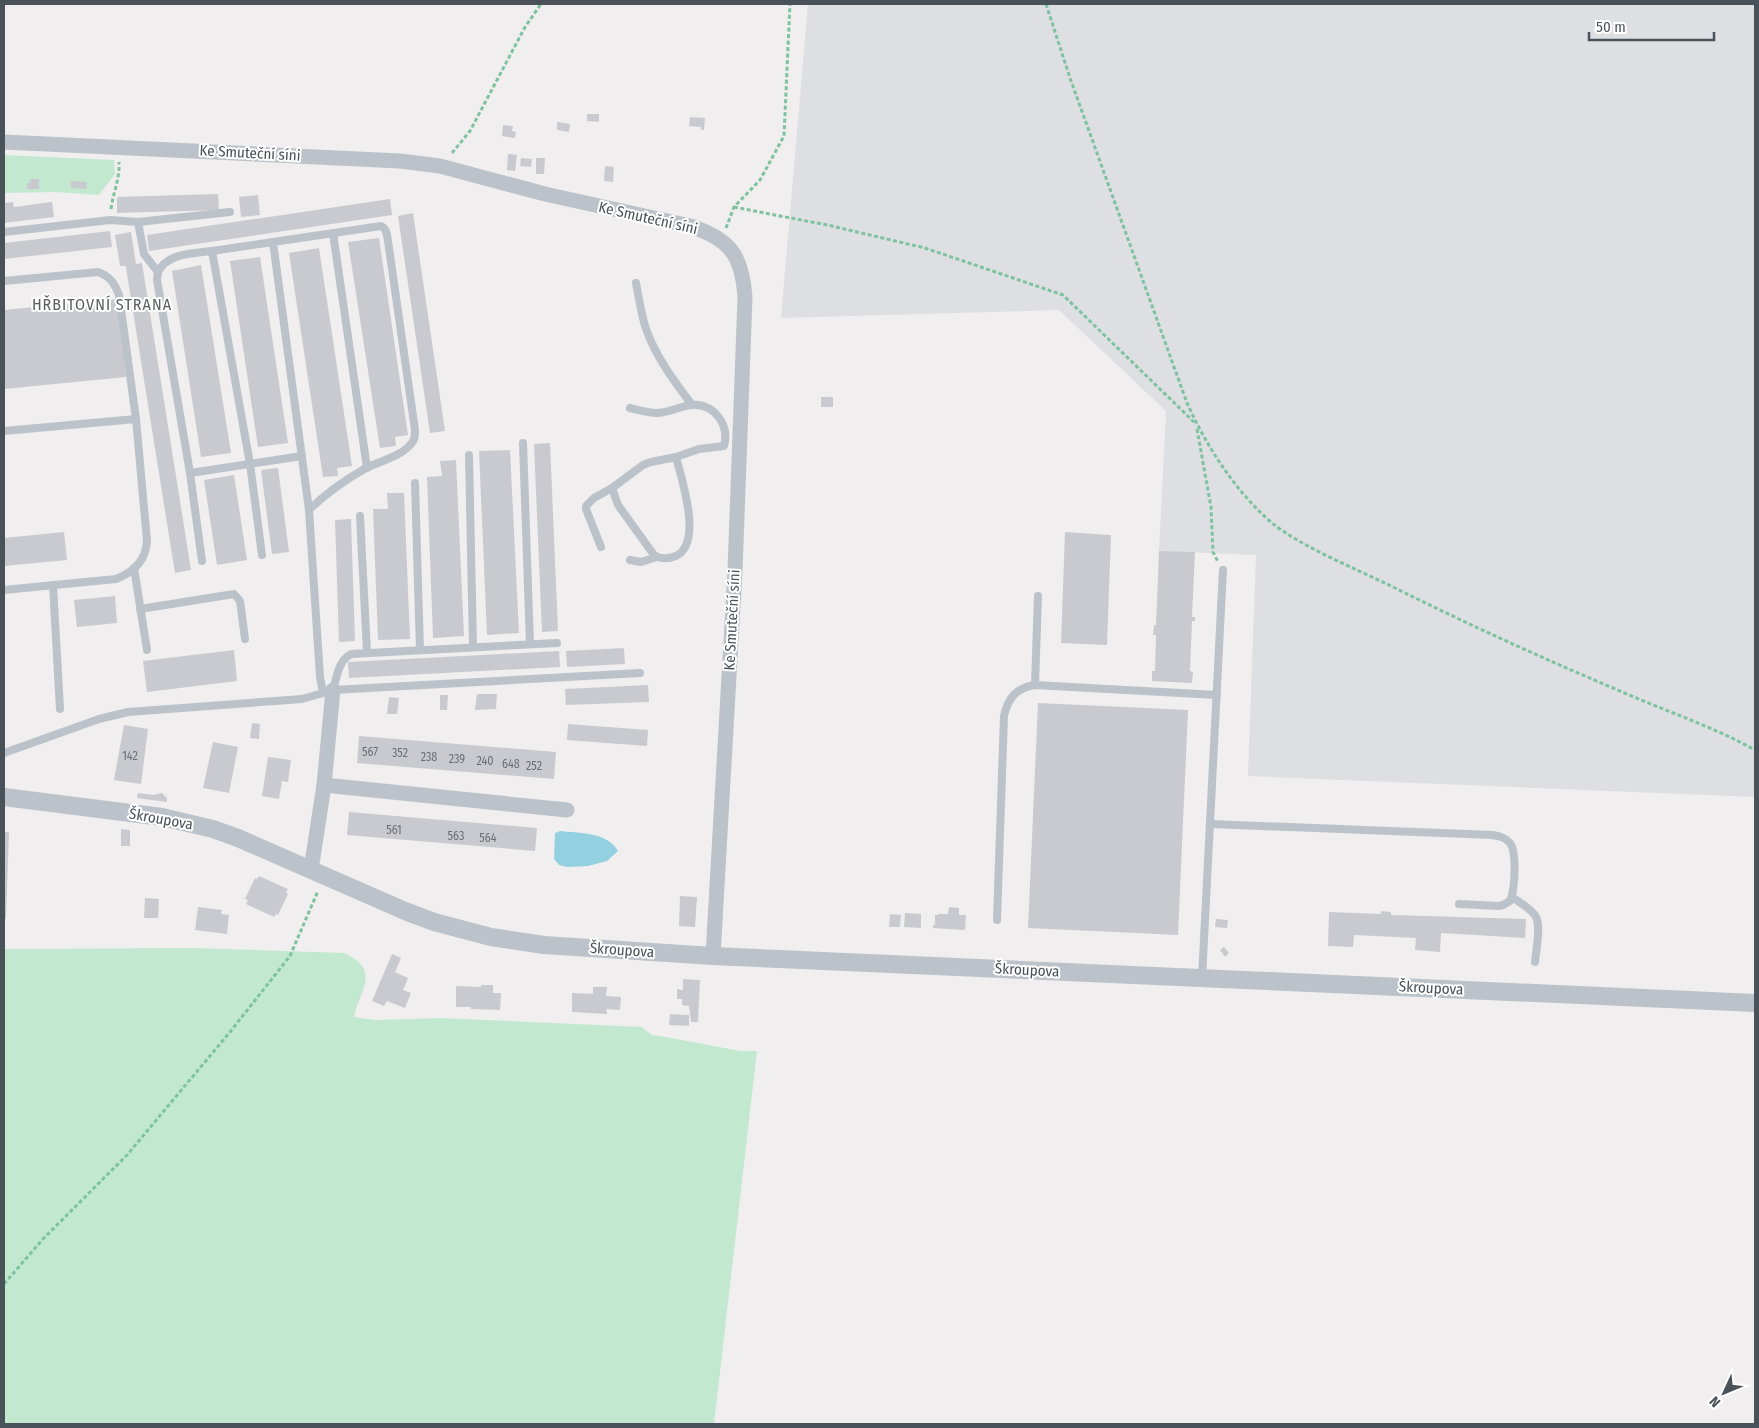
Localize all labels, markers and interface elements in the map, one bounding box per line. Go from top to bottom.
scale bar [1589,10,1714,42]
text: 50 m [1596,18,1626,36]
street label: Ke Smuteční síni [199,141,301,165]
street label: Ke Smuteční síni [597,198,699,238]
district label: HŘBITOVNÍ STRANA [32,294,172,314]
street label: Ke Smuteční síni [720,569,744,671]
house number: 567 [362,745,378,759]
house number: 352 [392,746,408,760]
house number: 142 [122,749,138,763]
house number: 238 [421,750,437,764]
house number: 239 [449,752,465,766]
house number: 240 [476,754,494,768]
house number: 648 [502,757,520,771]
house number: 252 [526,759,542,773]
street label: Škroupova [128,805,194,833]
house number: 561 [386,823,402,837]
house number: 563 [448,829,464,843]
house number: 564 [479,831,497,845]
street label: Škroupova [589,939,655,961]
street label: Škroupova [994,959,1060,981]
street label: Škroupova [1398,977,1464,999]
north arrow [1699,1368,1749,1418]
text: N [1706,1393,1724,1411]

